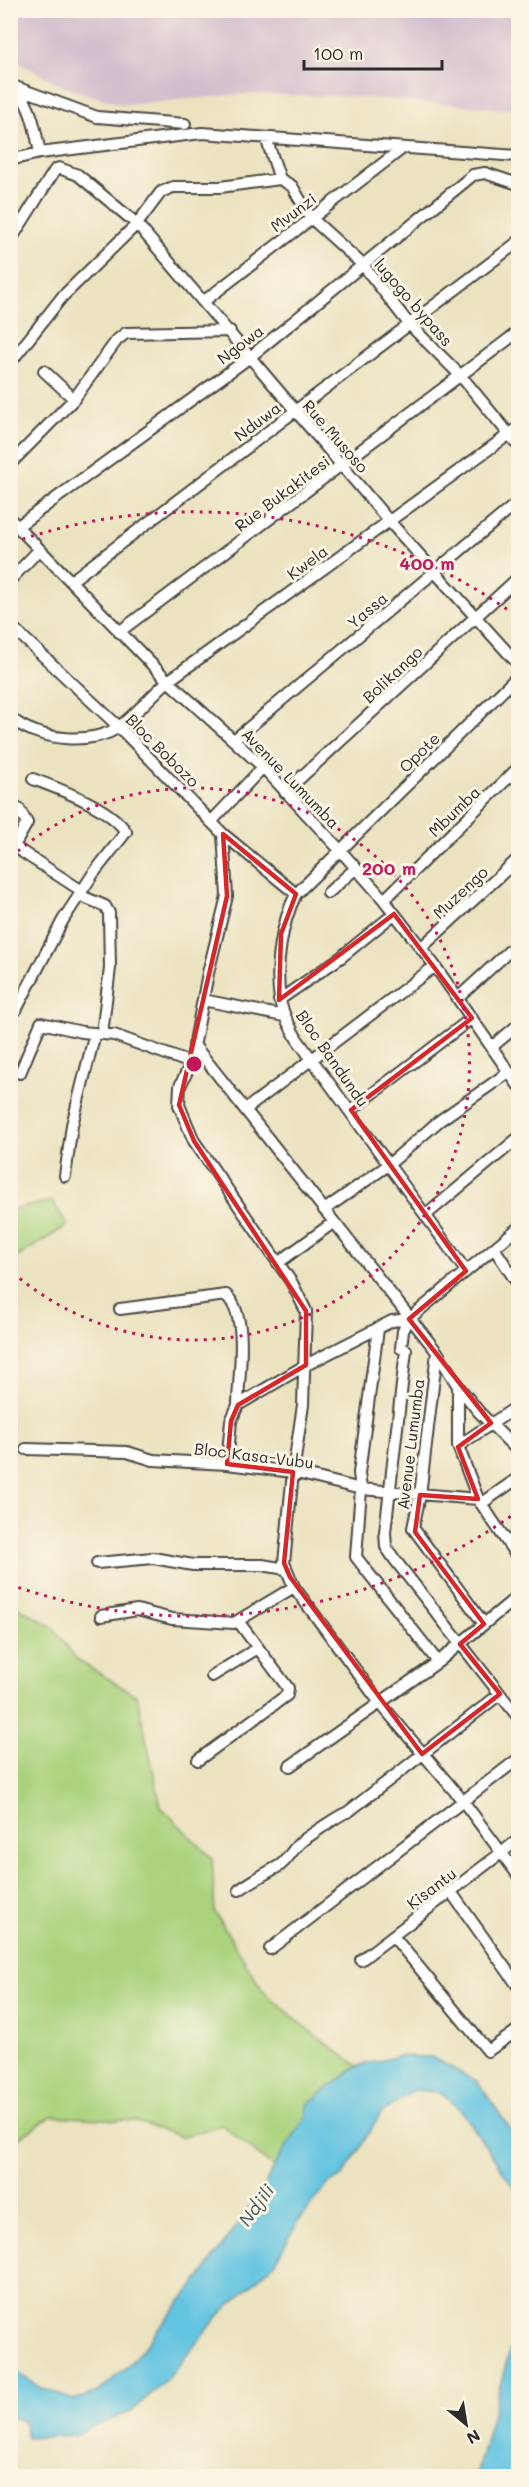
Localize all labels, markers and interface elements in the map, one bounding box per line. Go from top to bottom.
scale bar [304,33,442,71]
text: 100 m [313,41,363,65]
street label: Mvunzi [266,188,320,236]
street label: lugogo bypass [370,254,458,350]
street label: Ngowa [213,320,267,368]
street label: Rue Musoso [299,395,373,477]
street label: Nduwa [229,397,285,445]
street label: Rue Bukakitesi [230,450,334,536]
street label: Kwela [282,540,332,584]
text: 400 m [399,551,455,575]
street label: Yassa [343,587,391,633]
street label: Bolikango [358,641,426,707]
street label: Bloc Bobozo [122,709,204,791]
street label: Avenue Lumumba [238,723,344,833]
street label: Opote [394,727,444,777]
street label: Mbumba [423,781,485,841]
text: 200 m [362,856,416,880]
street label: Muzengo [428,861,492,923]
street label: Bloc Bandundu [292,1006,374,1110]
centre of rings [184,1054,204,1074]
street label: Avenue Lumumba [392,1377,428,1511]
street label: Bloc Kasa-Vubu [193,1437,315,1473]
street label: Kisantu [402,1862,460,1914]
water label: Ndjili [233,2179,280,2231]
north arrow [436,2394,496,2454]
text: N [463,2425,484,2450]

